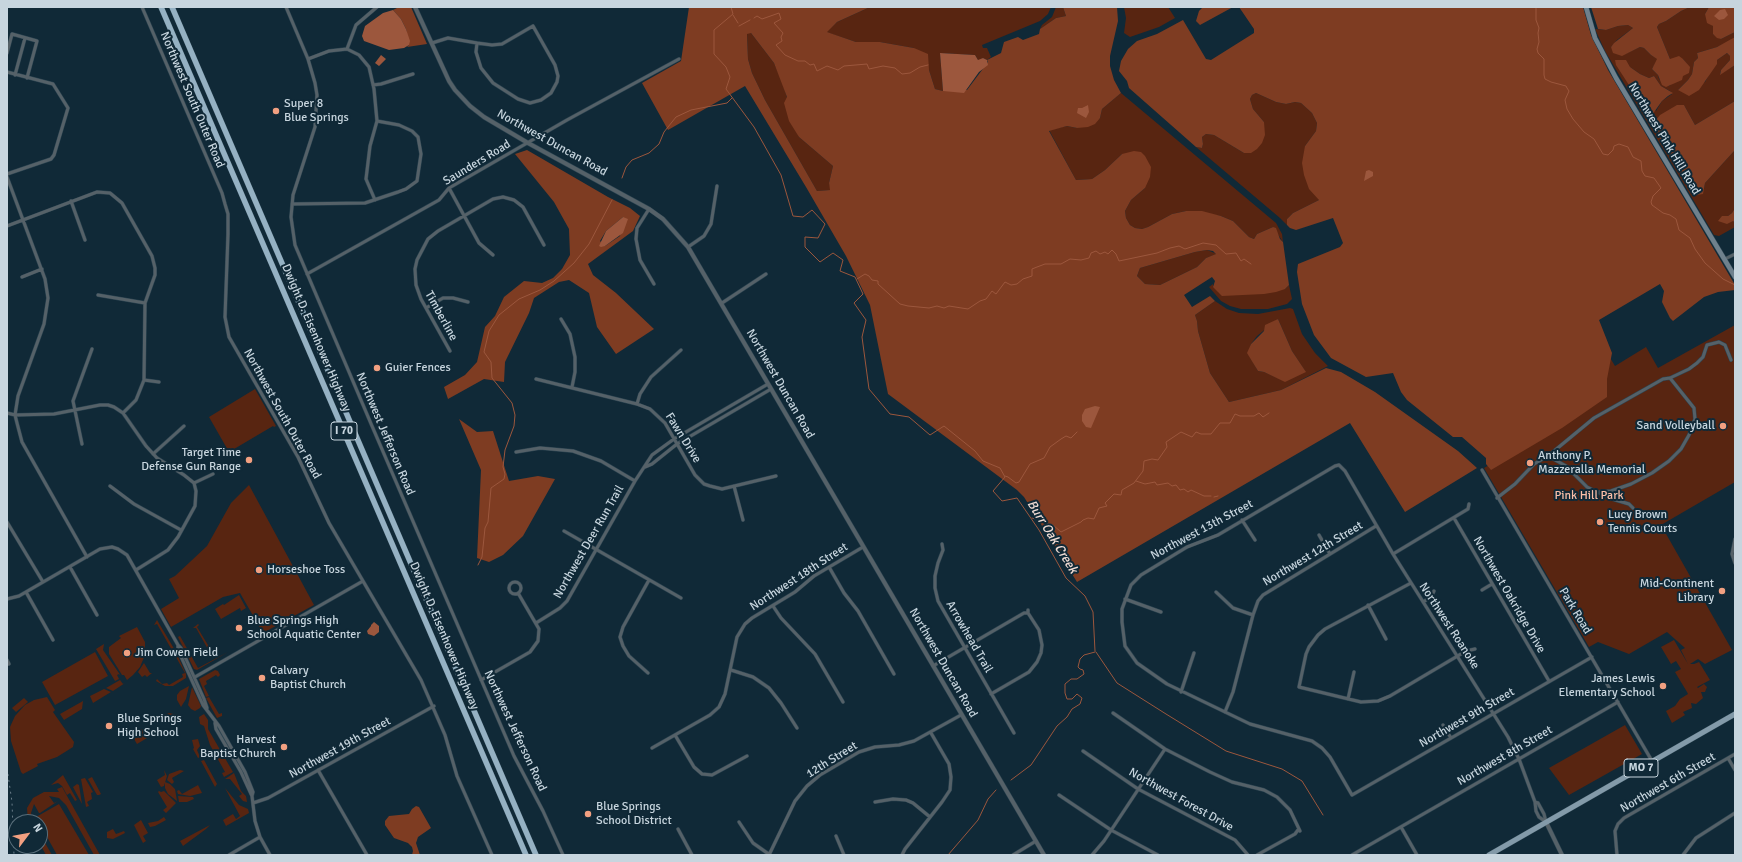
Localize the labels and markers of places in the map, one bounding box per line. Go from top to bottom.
place label: Super 8 Blue Springs [284,97,349,125]
marker: Super 8 Blue Springs [271,106,281,116]
place label: Guier Fences [385,361,451,375]
marker: Guier Fences [372,363,382,373]
place label: Sand Volleyball [1637,419,1715,433]
marker: Sand Volleyball [1718,421,1728,431]
place label: Target Time Defense Gun Range [141,446,241,474]
place label: Anthony P. Mazzeralla Memorial [1538,449,1645,477]
marker: Target Time Defense Gun Range [244,455,254,465]
marker: Anthony P. Mazzeralla Memorial [1525,458,1535,468]
place label: Lucy Brown Tennis Courts [1608,508,1677,536]
marker: Lucy Brown Tennis Courts [1595,517,1605,527]
place label: Horseshoe Toss [267,563,345,577]
marker: Horseshoe Toss [254,565,264,575]
place label: Mid-Continent Library [1640,577,1714,605]
marker: Mid-Continent Library [1717,586,1727,596]
place label: Blue Springs High School Aquatic Center [247,614,361,642]
marker: Blue Springs High School Aquatic Center [234,623,244,633]
place label: Jim Cowen Field [135,646,218,660]
marker: Jim Cowen Field [122,648,132,658]
place label: Calvary Baptist Church [270,664,346,692]
place label: James Lewis Elementary School [1559,672,1655,700]
marker: Calvary Baptist Church [257,673,267,683]
marker: James Lewis Elementary School [1658,681,1668,691]
place label: Blue Springs High School [117,712,182,740]
marker: Blue Springs High School [104,721,114,731]
place label: Harvest Baptist Church [200,733,276,761]
marker: Harvest Baptist Church [279,742,289,752]
place label: Blue Springs School District [596,800,672,828]
marker: Blue Springs School District [583,809,593,819]

